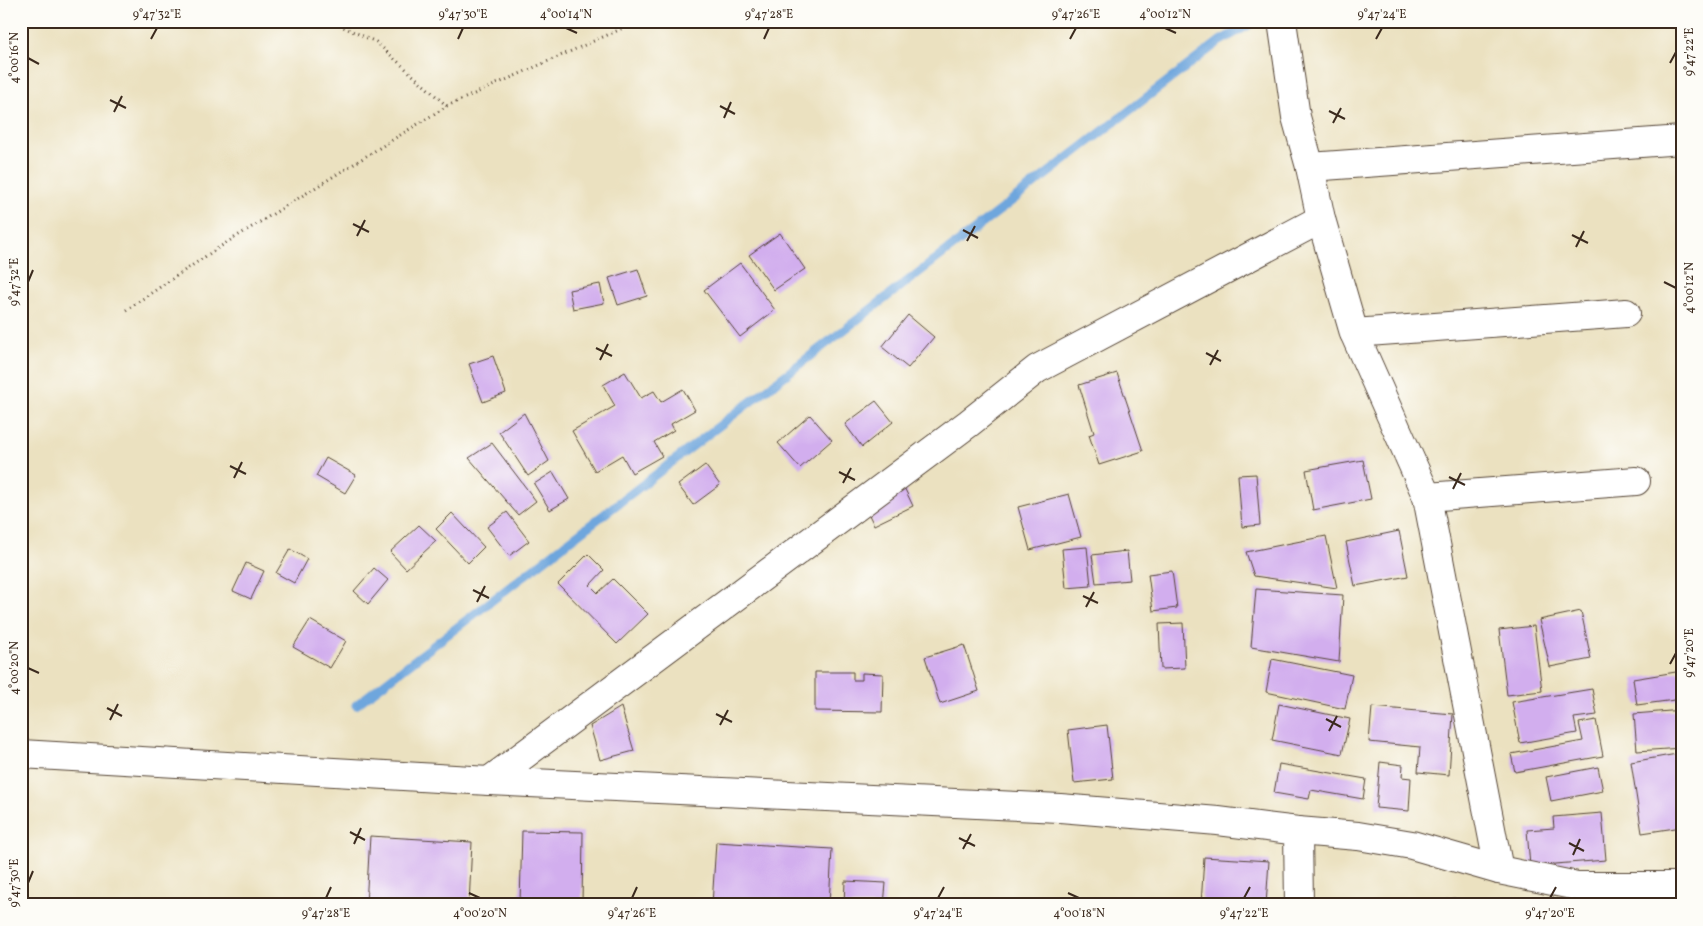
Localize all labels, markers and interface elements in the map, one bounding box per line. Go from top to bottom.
text: 9°47'32"E [133,7,181,23]
text: 9°47'30"E [438,7,488,23]
text: 4°00'14"N [540,7,592,23]
text: 9°47'28"E [745,7,793,23]
text: 9°47'26"E [1052,7,1100,23]
text: 4°00'12"N [1139,7,1191,23]
text: 9°47'24"E [1358,7,1406,23]
text: 9°47'22"E [1682,28,1698,76]
text: 4°00'16"N [7,32,23,84]
text: 9°47'32"E [7,258,23,306]
text: 4°00'12"N [1682,262,1698,314]
text: 9°47'20"E [1682,628,1698,678]
text: 4°00'20"N [7,641,23,695]
text: 9°47'30"E [7,858,23,908]
text: 9°47'28"E [302,906,350,922]
text: 4°00'20"N [453,906,507,922]
text: 9°47'26"E [608,906,656,922]
text: 9°47'24"E [914,906,962,922]
text: 4°00'18"N [1053,906,1105,922]
text: 9°47'22"E [1220,906,1268,922]
text: 9°47'20"E [1525,906,1575,922]

